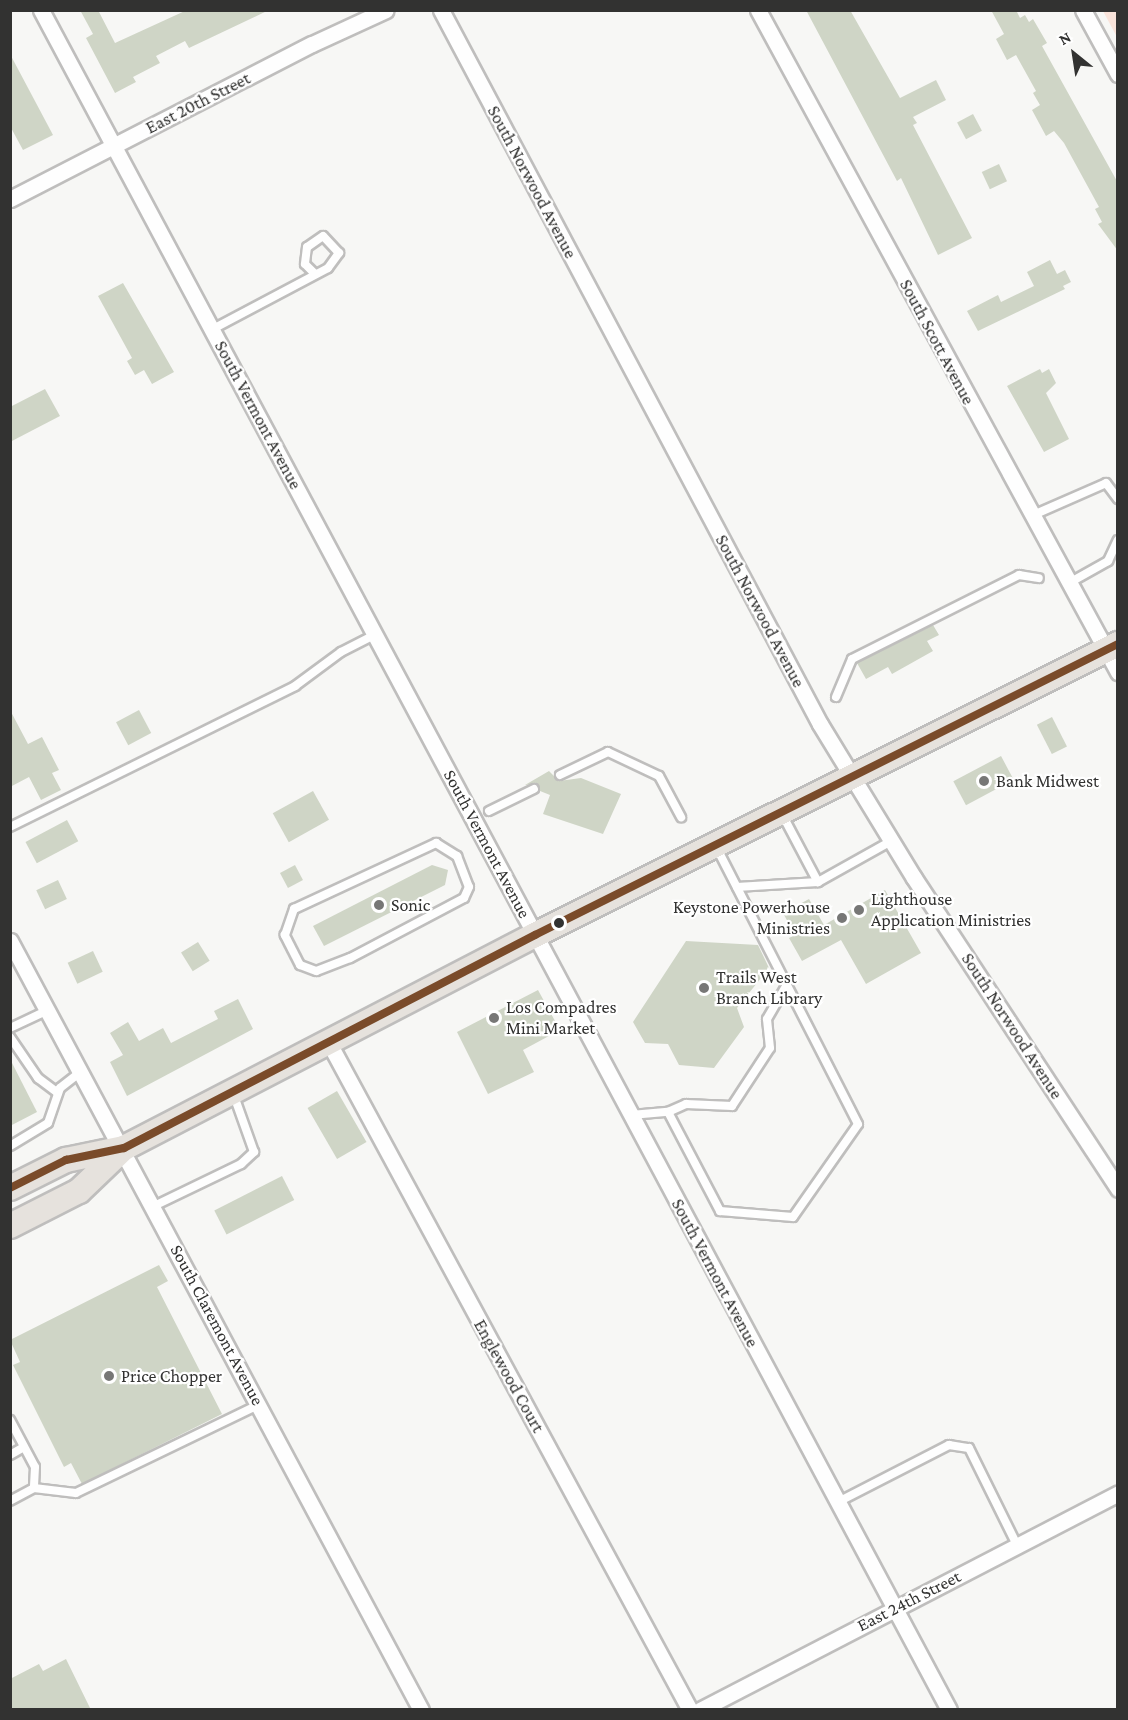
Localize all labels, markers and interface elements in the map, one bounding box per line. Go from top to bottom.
north arrow [1044,24,1104,84]
text: N [1056,28,1074,48]
street label: East 20th Street [142,67,254,139]
street label: South Norwood Avenue [483,102,581,262]
street label: South Scott Avenue [895,276,979,408]
street label: South Vermont Avenue [210,337,306,493]
street label: South Norwood Avenue [711,531,809,691]
street label: South Vermont Avenue [439,766,535,922]
place label: Bank Midwest [996,770,1099,792]
marker: Bank Midwest [977,774,991,788]
place label: Lighthouse Application Ministries [871,889,1031,932]
place label: Sonic [391,894,430,916]
place label: Keystone Powerhouse Ministries [673,897,830,940]
marker: Sonic [372,898,386,912]
marker: Lighthouse Application Ministries [852,903,866,917]
marker: Keystone Powerhouse Ministries [835,911,849,925]
unlabelled marker [553,917,565,929]
street label: South Norwood Avenue [957,949,1067,1103]
place label: Trails West Branch Library [716,967,822,1010]
marker: Trails West Branch Library [697,981,711,995]
place label: Los Compadres Mini Market [506,997,617,1040]
marker: Los Compadres Mini Market [487,1011,501,1025]
street label: South Vermont Avenue [667,1195,763,1351]
street label: South Claremont Avenue [165,1241,269,1409]
street label: Englewood Court [469,1316,549,1436]
place label: Price Chopper [121,1365,222,1387]
marker: Price Chopper [102,1369,116,1383]
street label: East 24th Street [854,1566,964,1636]

